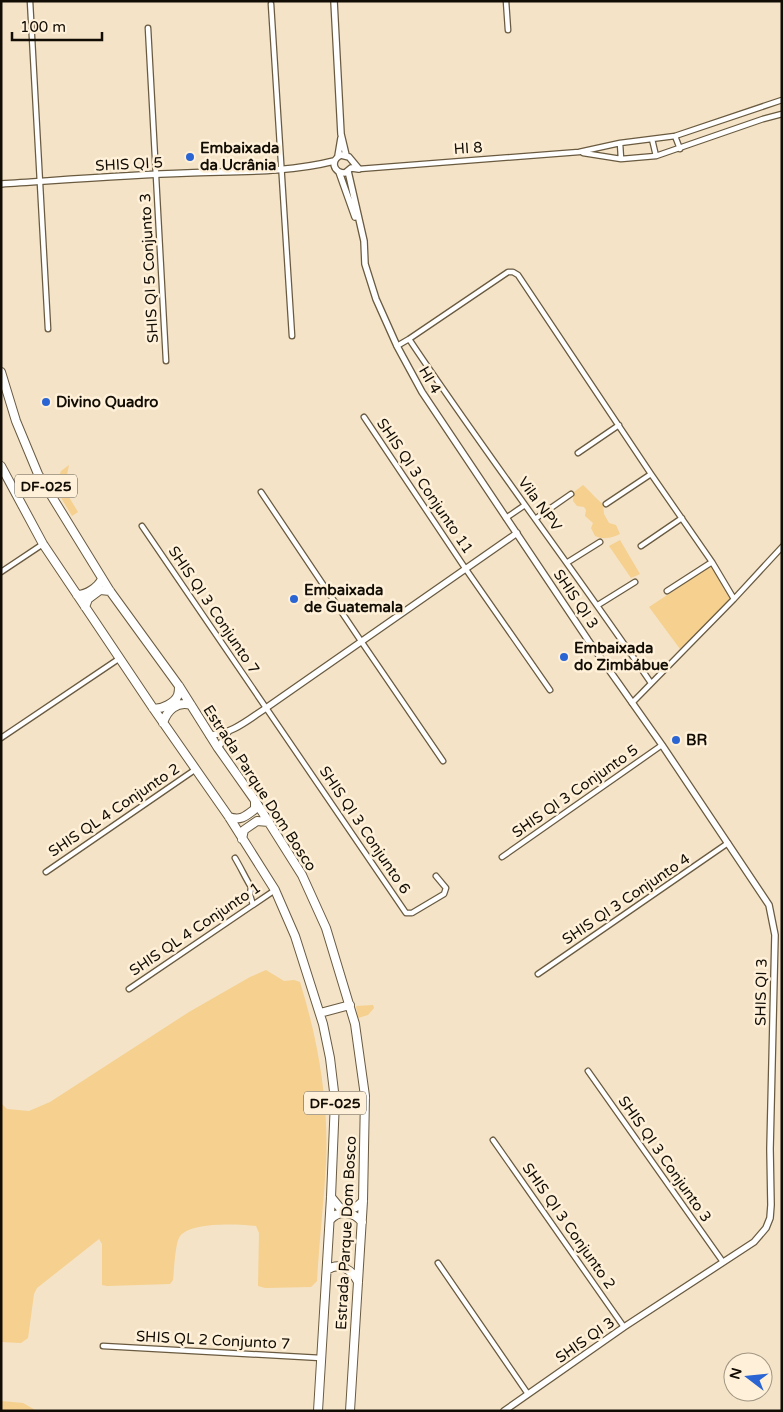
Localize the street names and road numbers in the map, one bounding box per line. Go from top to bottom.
street label: HI 8 [453,138,483,158]
street label: SHIS QI 5 [95,153,163,175]
street label: SHIS QI 5 Conjunto 3 [136,193,162,343]
street label: HI 4 [415,363,445,397]
street label: SHIS QI 3 Conjunto 11 [373,415,477,557]
street label: Vila NPV [514,473,566,535]
road number: DF-025 [15,474,77,498]
street label: SHIS QI 3 Conjunto 7 [165,543,263,677]
street label: SHIS QI 3 [550,566,602,632]
street label: Estrada Parque Dom Bosco [200,702,320,874]
street label: SHIS QI 3 Conjunto 5 [508,741,642,841]
street label: SHIS QL 4 Conjunto 2 [45,759,183,861]
street label: SHIS QI 3 Conjunto 6 [316,763,414,897]
street label: SHIS QI 3 Conjunto 4 [559,850,693,948]
street label: SHIS QL 4 Conjunto 1 [126,878,264,980]
street label: SHIS QI 3 [751,958,771,1026]
road number: DF-025 [304,1092,366,1114]
street label: SHIS QI 3 Conjunto 3 [615,1092,715,1226]
street label: Estrada Parque Dom Bosco [332,1135,360,1331]
street label: SHIS QI 3 Conjunto 2 [519,1159,619,1293]
street label: SHIS QI 3 [552,1313,618,1367]
street label: SHIS QL 2 Conjunto 7 [135,1327,291,1353]

